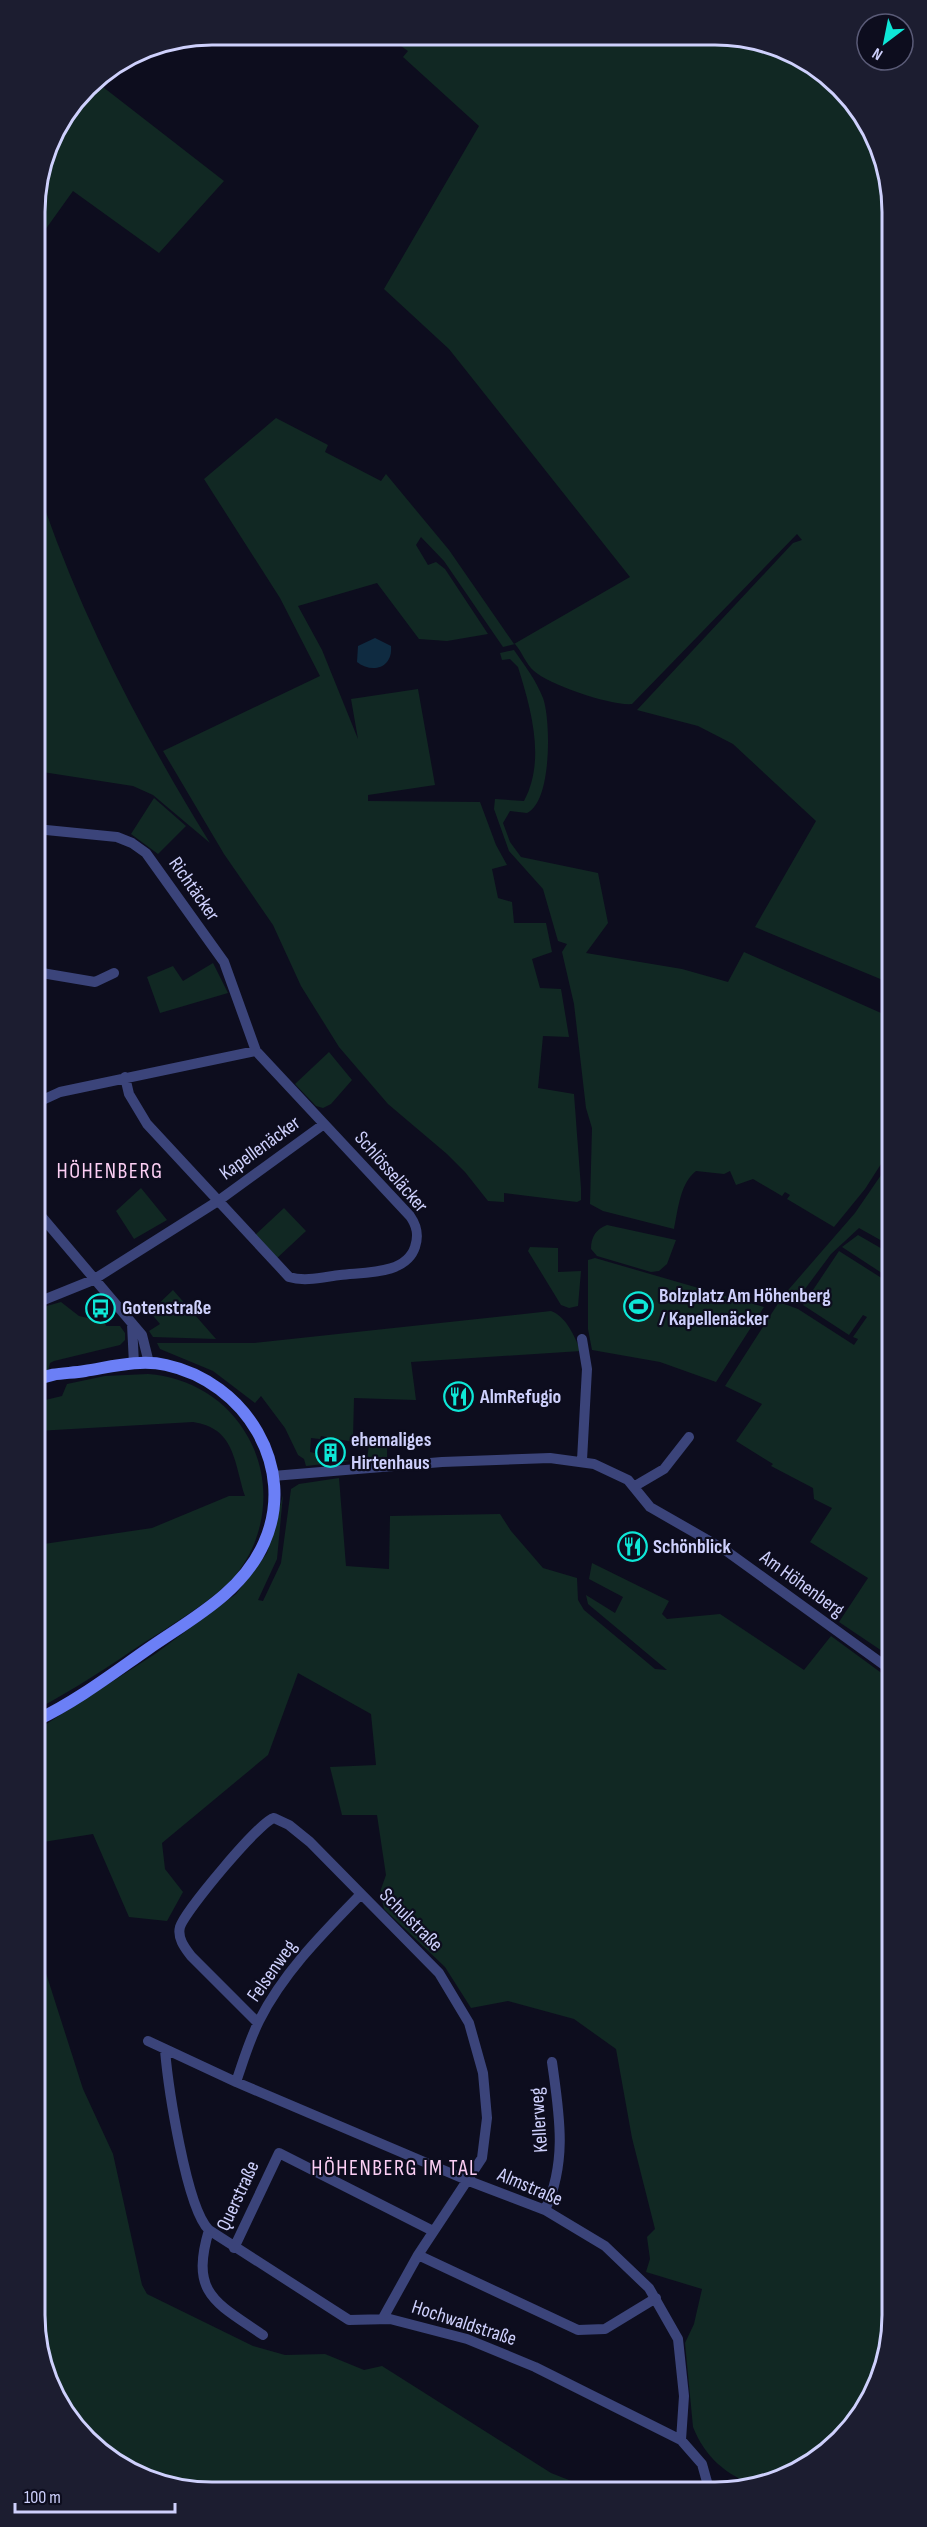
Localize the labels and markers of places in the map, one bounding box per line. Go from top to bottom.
place label: Bolzplatz Am Höhenberg / Kapellenäcker [659,1284,831,1331]
sports icon: Bolzplatz Am Höhenberg / Kapellenäcker [622,1291,654,1323]
bus stop icon: Gotenstraße [85,1292,117,1324]
place label: Gotenstraße [122,1296,211,1320]
restaurant icon: AlmRefugio [443,1381,475,1413]
place label: AlmRefugio [479,1385,561,1409]
place label: ehemaliges Hirtenhaus [351,1428,432,1475]
building icon: ehemaliges Hirtenhaus [314,1436,346,1468]
restaurant icon: Schönblick [616,1531,648,1563]
place label: Schönblick [653,1535,731,1559]

